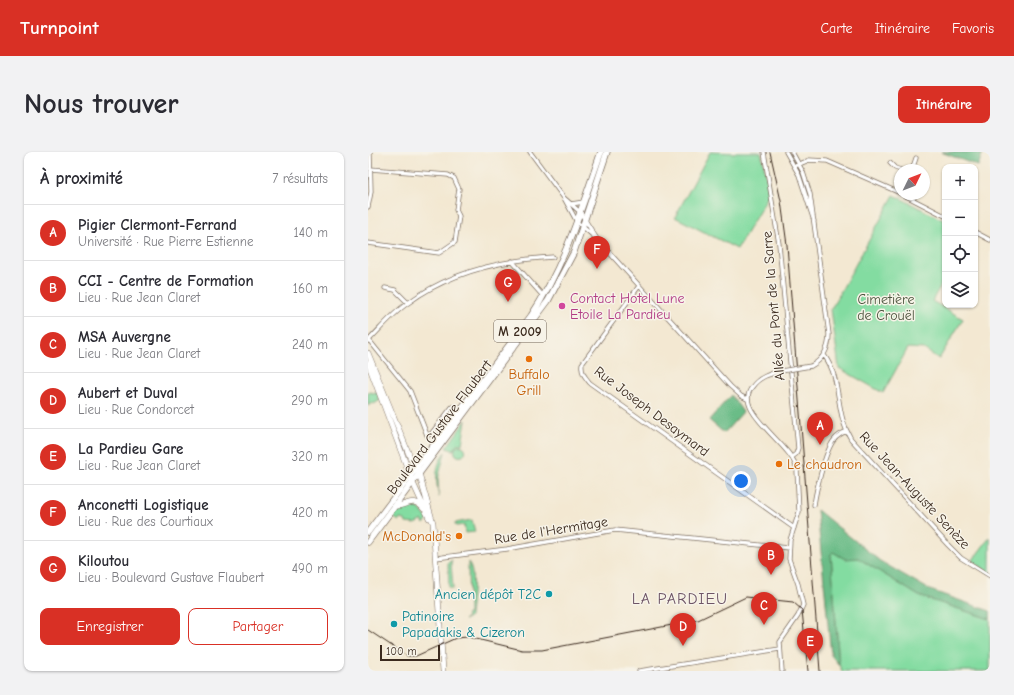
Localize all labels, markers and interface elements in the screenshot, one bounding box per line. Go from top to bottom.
text: Turnpoint [20,17,99,39]
text: Carte [821,20,853,37]
text: Itinéraire [875,20,930,37]
text: Favoris [952,20,994,37]
button: Itinéraire [898,86,990,123]
text: Nous trouver [24,88,179,120]
north arrow [894,164,930,200]
map controls [942,164,978,308]
button: + [942,164,978,200]
text: À proximité [40,169,123,188]
text: 7 résultats [272,171,328,186]
button: − [942,200,978,236]
text: Pigier Clermont-Ferrand [78,216,237,234]
text: A [49,225,57,240]
text: 140 m [294,225,328,240]
street label: Allée du Pont de la Sarre [758,230,789,382]
text: Université · Rue Pierre Estienne [78,234,253,249]
pin: F [584,236,610,269]
button: locate [942,236,978,272]
pin: G [495,269,521,302]
text: CCI - Centre de Formation [78,272,254,290]
button: layers [942,272,978,308]
text: B [49,281,57,296]
text: 160 m [293,281,328,296]
text: Lieu · Rue Jean Claret [78,290,200,305]
place label: Contact Hotel Lune Etoile La Pardieu [570,290,685,323]
park label: Cimetière de Crouël [857,291,915,324]
marker: Contact Hotel Lune Etoile La Pardieu [557,301,567,311]
road number: M 2009 [494,320,546,342]
text: MSA Auvergne [78,328,171,346]
text: C [49,337,57,352]
text: 240 m [292,337,328,352]
text: Lieu · Rue Jean Claret [78,346,200,361]
marker: Buffalo Grill [524,354,534,364]
street label: Boulevard Gustave Flaubert [383,356,496,498]
street label: Rue Joseph Desaymard [591,363,713,460]
place label: Buffalo Grill [508,366,550,399]
text: Aubert et Duval [78,384,178,402]
text: D [49,393,57,408]
text: 290 m [291,393,328,408]
text: Lieu · Rue Condorcet [78,402,194,417]
pin: A [807,412,833,445]
street label: Rue Jean-Auguste Senèze [856,428,974,553]
text: La Pardieu Gare [78,440,183,458]
text: E [49,449,57,464]
text: 320 m [292,449,328,464]
place label: Le chaudron [787,456,862,473]
text: Lieu · Rue Jean Claret [78,458,200,473]
marker: Le chaudron [774,459,784,469]
your location [731,471,751,491]
text: Anconetti Logistique [78,496,209,514]
text: F [49,505,57,520]
text: 420 m [292,505,328,520]
street label: Rue de l'Hermitage [493,513,609,548]
text: Lieu · Rue des Courtiaux [78,514,213,529]
place label: McDonald's [382,528,451,545]
marker: McDonald's [454,531,464,541]
pin: B [758,542,784,575]
text: Kiloutou [78,552,129,570]
text: G [48,561,58,576]
text: 490 m [292,561,328,576]
text: Lieu · Boulevard Gustave Flaubert [78,570,264,585]
place label: Ancien dépôt T2C [435,586,541,603]
marker: Ancien dépôt T2C [544,589,554,599]
district label: LA PARDIEU [632,590,728,608]
pin: C [751,592,777,625]
button: Enregistrer [40,608,180,645]
button: Partager [188,608,328,645]
place label: Patinoire Papadakis & Cizeron [402,608,525,641]
pin: D [670,613,696,646]
marker: Patinoire Papadakis & Cizeron [389,619,399,629]
pin: E [797,628,823,661]
scale bar [380,643,440,662]
text: 100 m [386,645,417,658]

